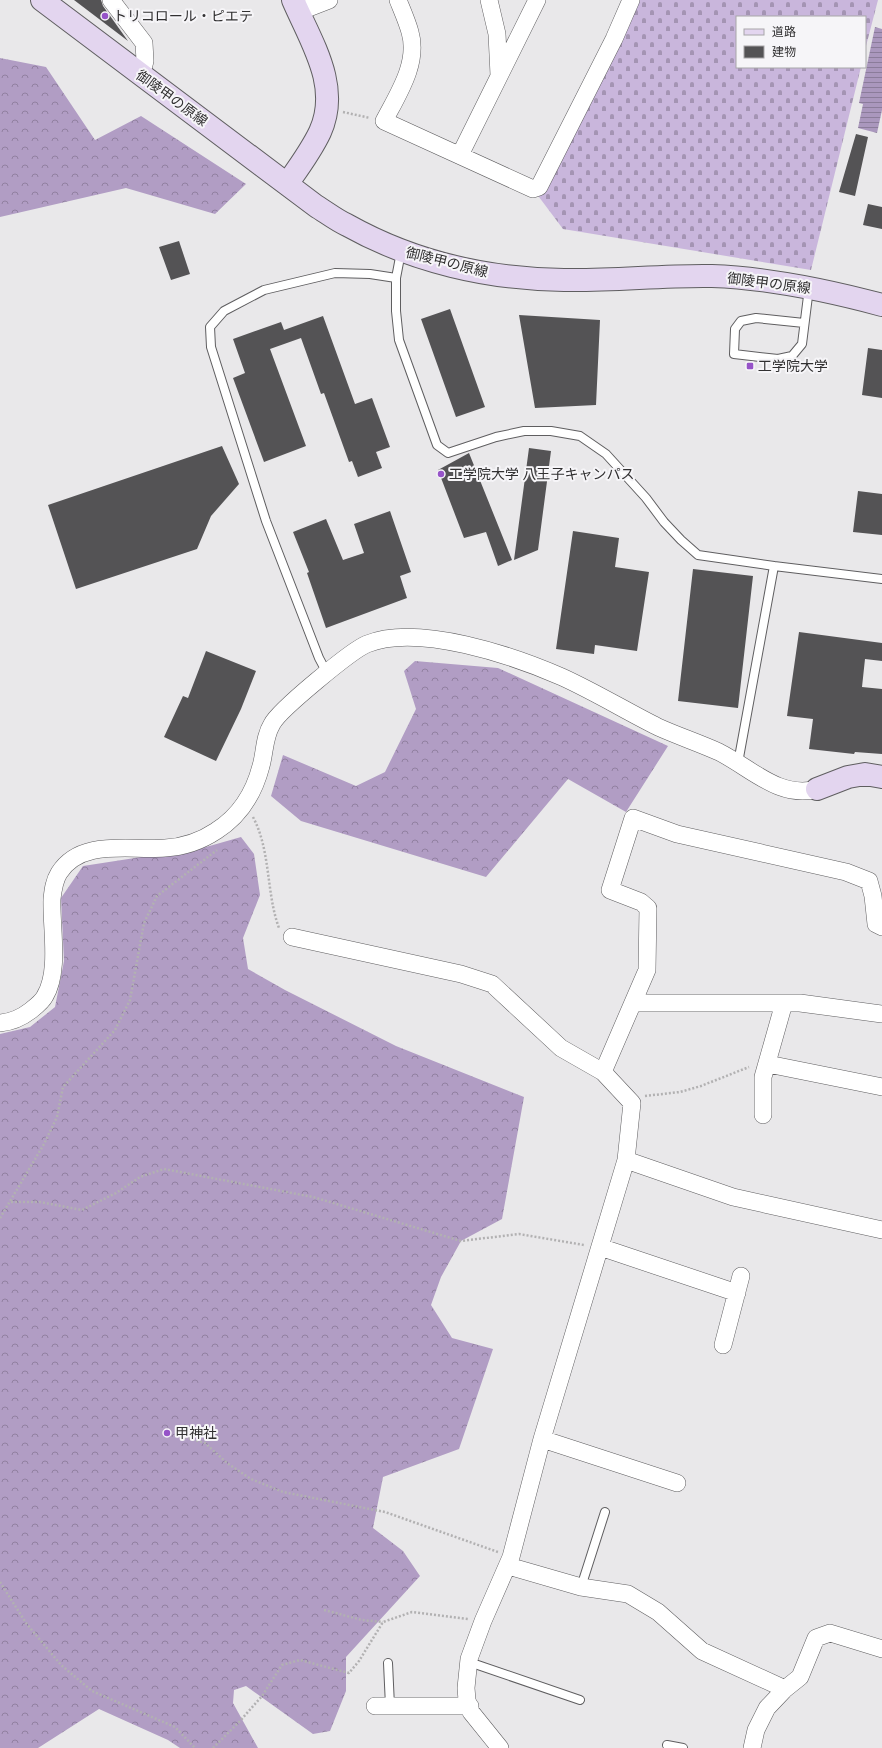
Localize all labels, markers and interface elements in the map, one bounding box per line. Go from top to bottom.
place label: トリコロール・ピエテ [113,6,253,25]
marker: トリコロール・ピエテ [100,11,110,21]
legend [736,16,866,68]
text: 道路 [772,23,796,39]
text: 建物 [772,43,796,59]
street label: 御陵甲の原線 [133,65,212,130]
street label: 御陵甲の原線 [404,242,490,281]
street label: 御陵甲の原線 [726,268,812,297]
place label: 工学院大学 [758,356,828,375]
marker: 工学院大学 [745,361,755,371]
place label: 工学院大学 八王子キャンパス [449,464,635,483]
marker: 工学院大学 八王子キャンパス [436,469,446,479]
place label: 甲神社 [175,1423,217,1442]
marker: 甲神社 [162,1428,172,1438]

